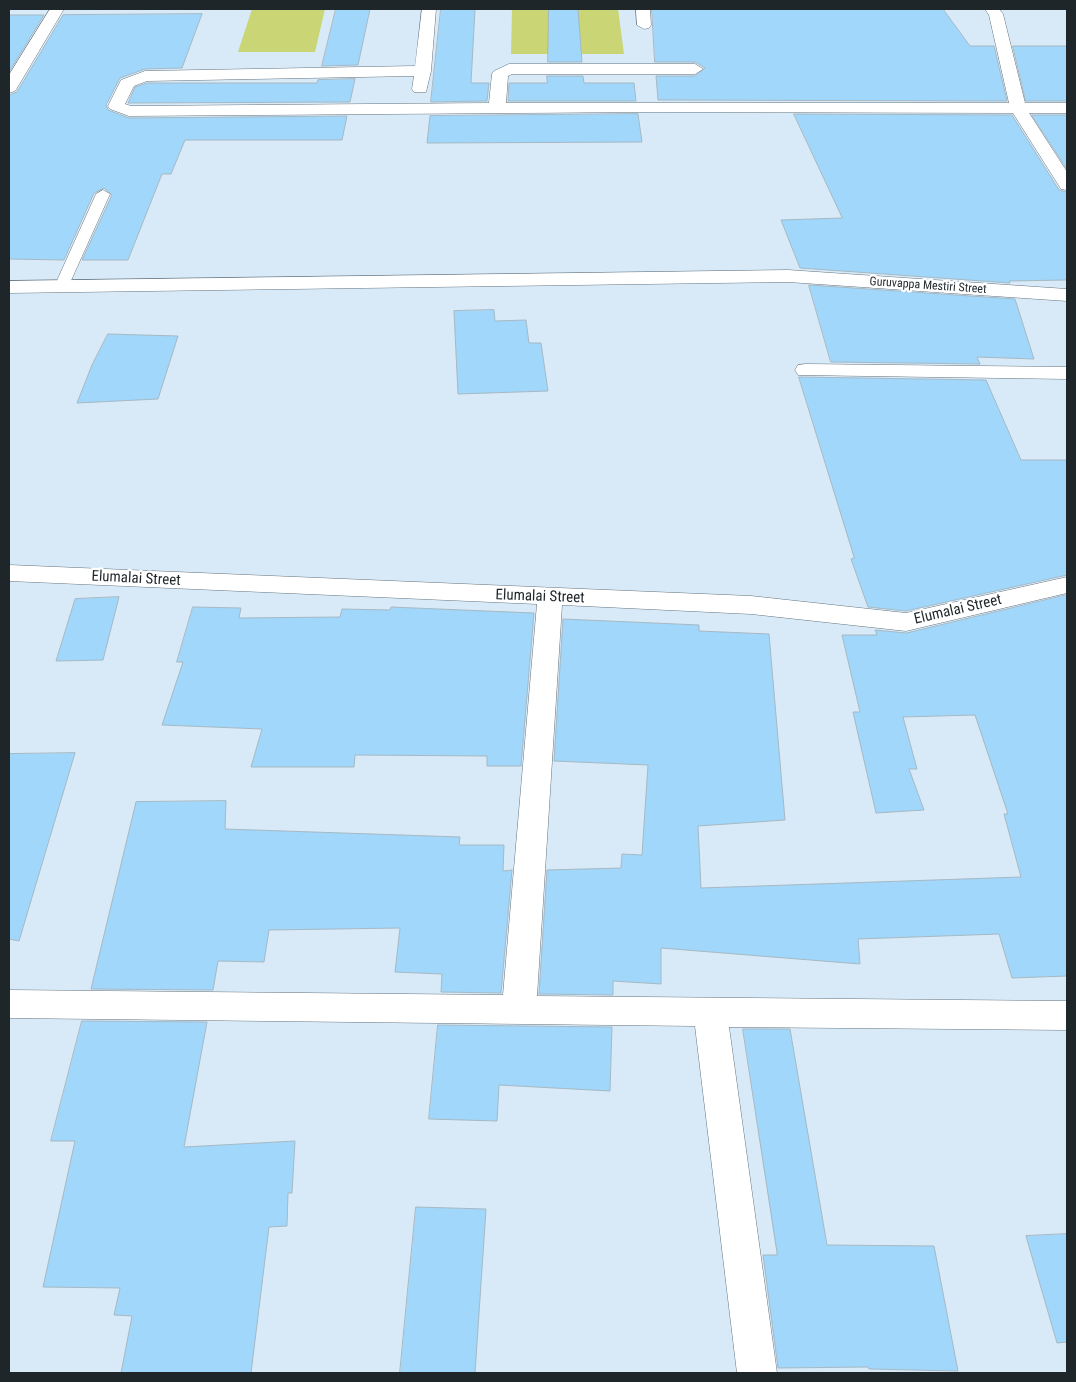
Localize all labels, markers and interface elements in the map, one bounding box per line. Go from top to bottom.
street label: Guruvappa Mestiri Street [869,275,987,297]
street label: Elumalai Street [91,568,181,590]
street label: Elumalai Street [495,586,585,608]
street label: Elumalai Street [912,591,1004,629]

